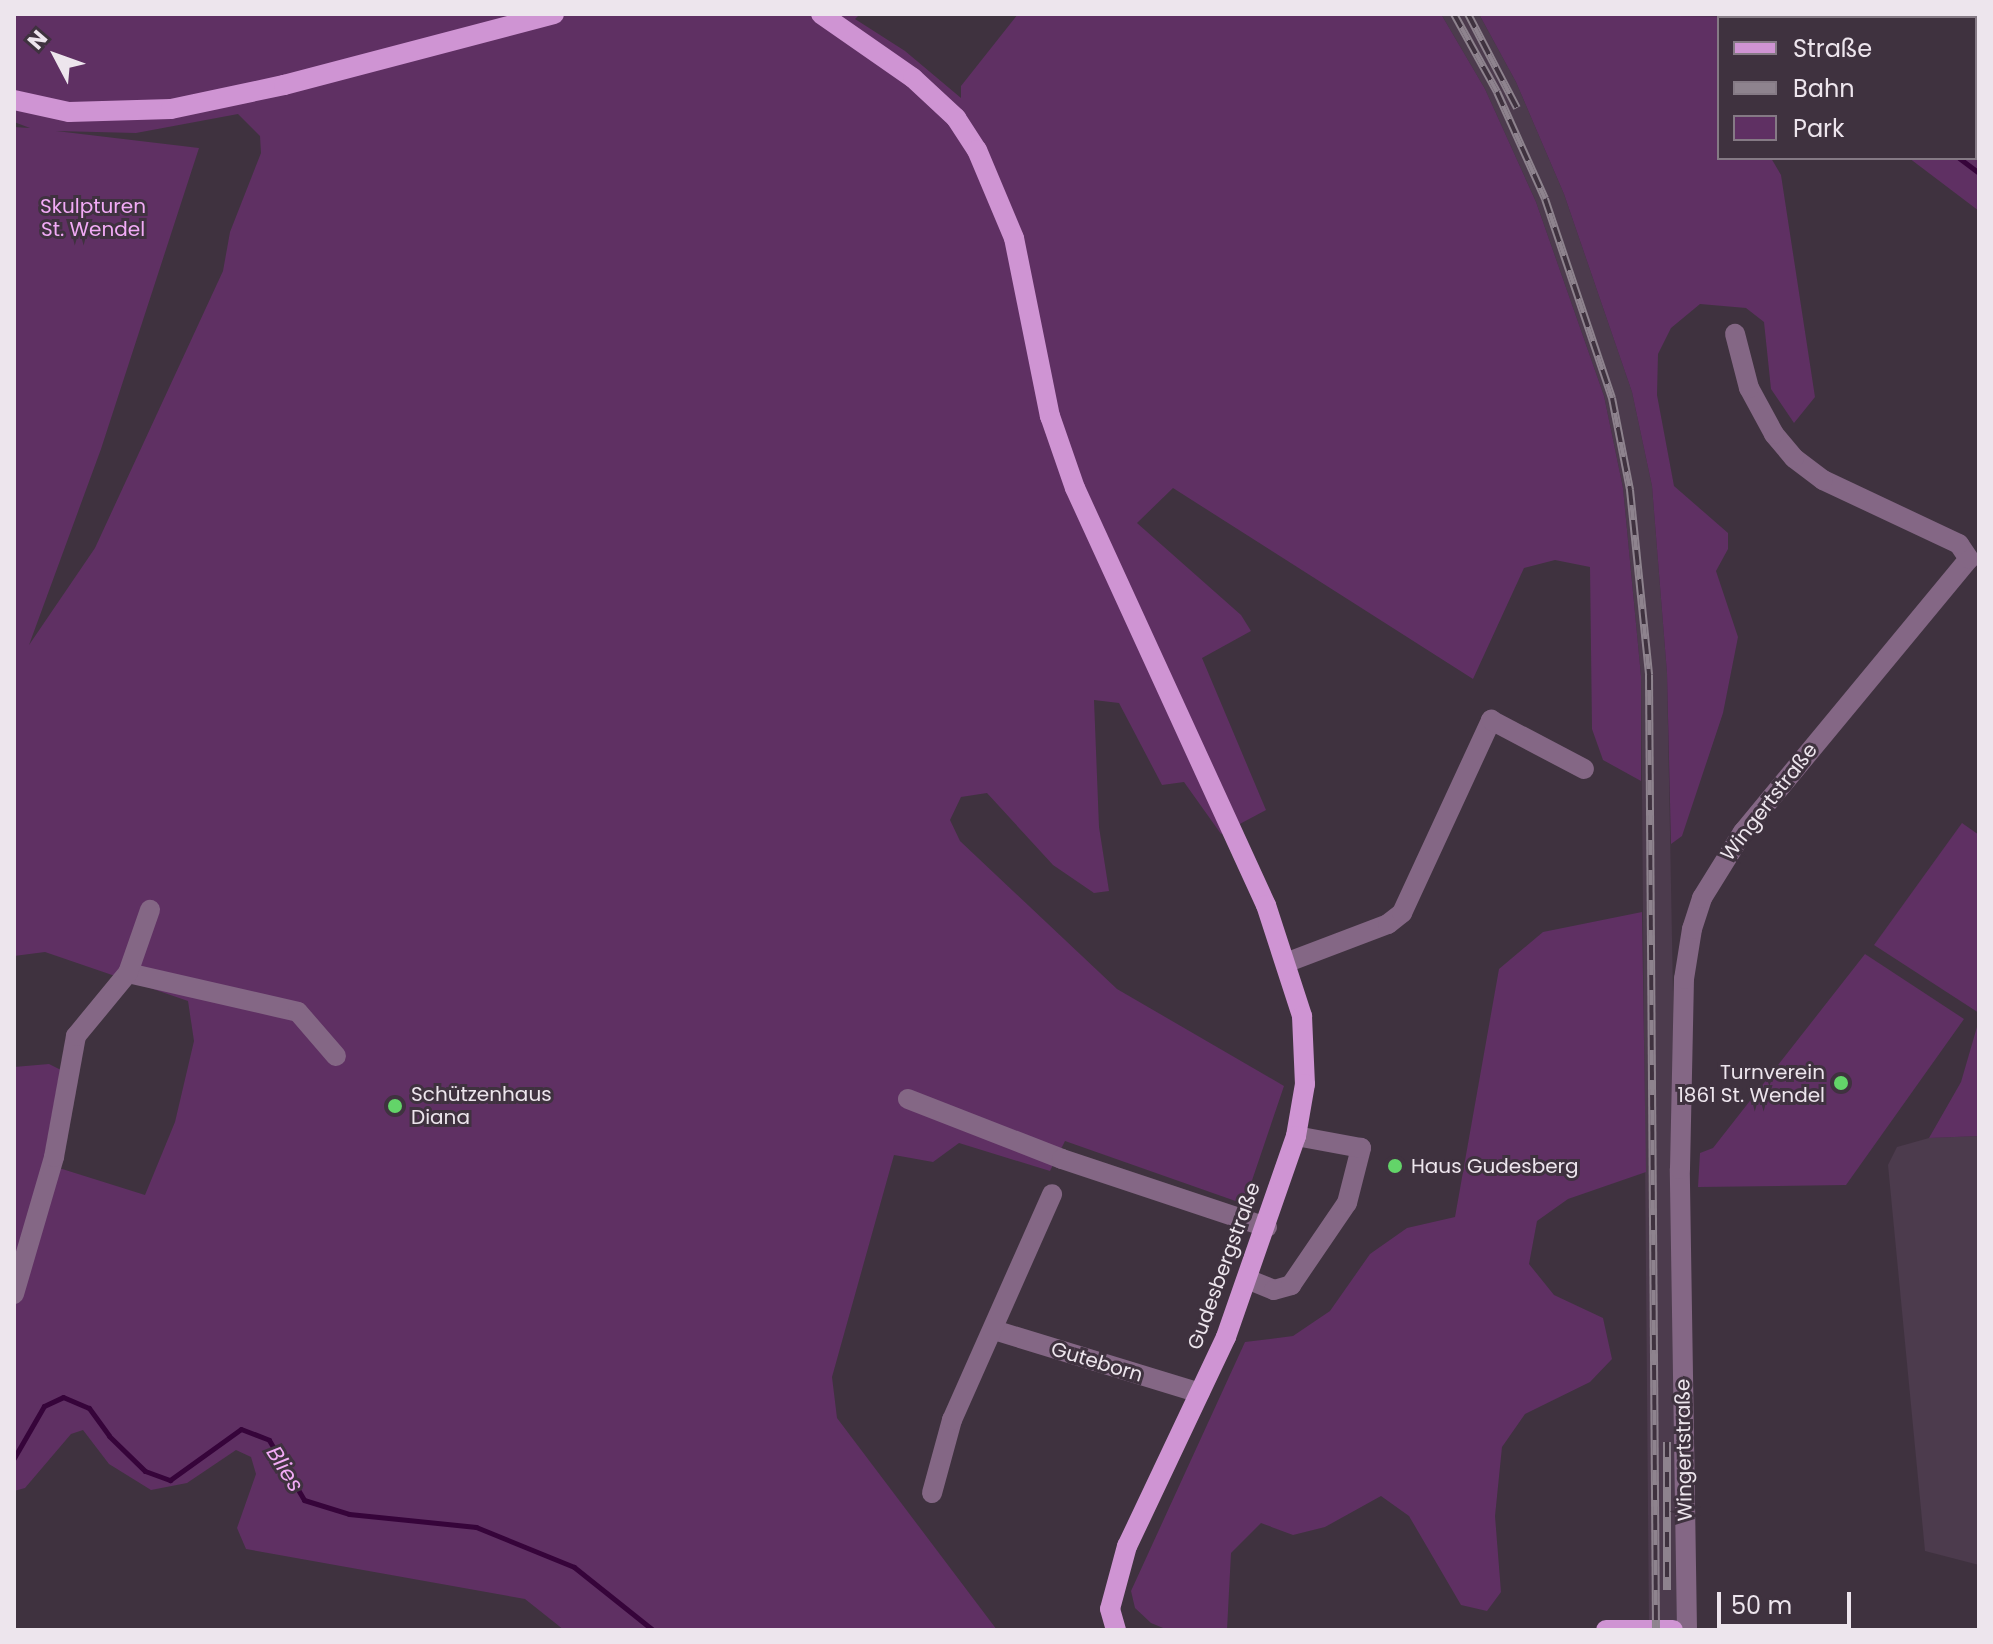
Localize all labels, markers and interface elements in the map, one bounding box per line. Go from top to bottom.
north arrow [16,16,96,96]
legend [1717,16,1977,160]
text: N [20,24,55,56]
text: Straße [1793,32,1872,65]
text: Bahn [1793,72,1855,105]
text: Park [1793,112,1844,145]
park label: Skulpturen St. Wendel [40,195,146,242]
street label: Wingertstraße [1716,738,1822,866]
place label: Turnverein 1861 St. Wendel [1677,1060,1825,1107]
marker: Turnverein 1861 St. Wendel [1832,1074,1850,1092]
place label: Schützenhaus Diana [411,1082,552,1129]
marker: Schützenhaus Diana [386,1097,404,1115]
place label: Haus Gudesberg [1411,1154,1579,1178]
marker: Haus Gudesberg [1386,1157,1404,1175]
street label: Gudesbergstraße [1183,1179,1265,1353]
street label: Guteborn [1048,1337,1146,1387]
street label: Wingertstraße [1671,1378,1697,1522]
water label: Blies [261,1441,309,1497]
scale bar [1721,1576,1855,1626]
text: 50 m [1731,1589,1792,1622]

